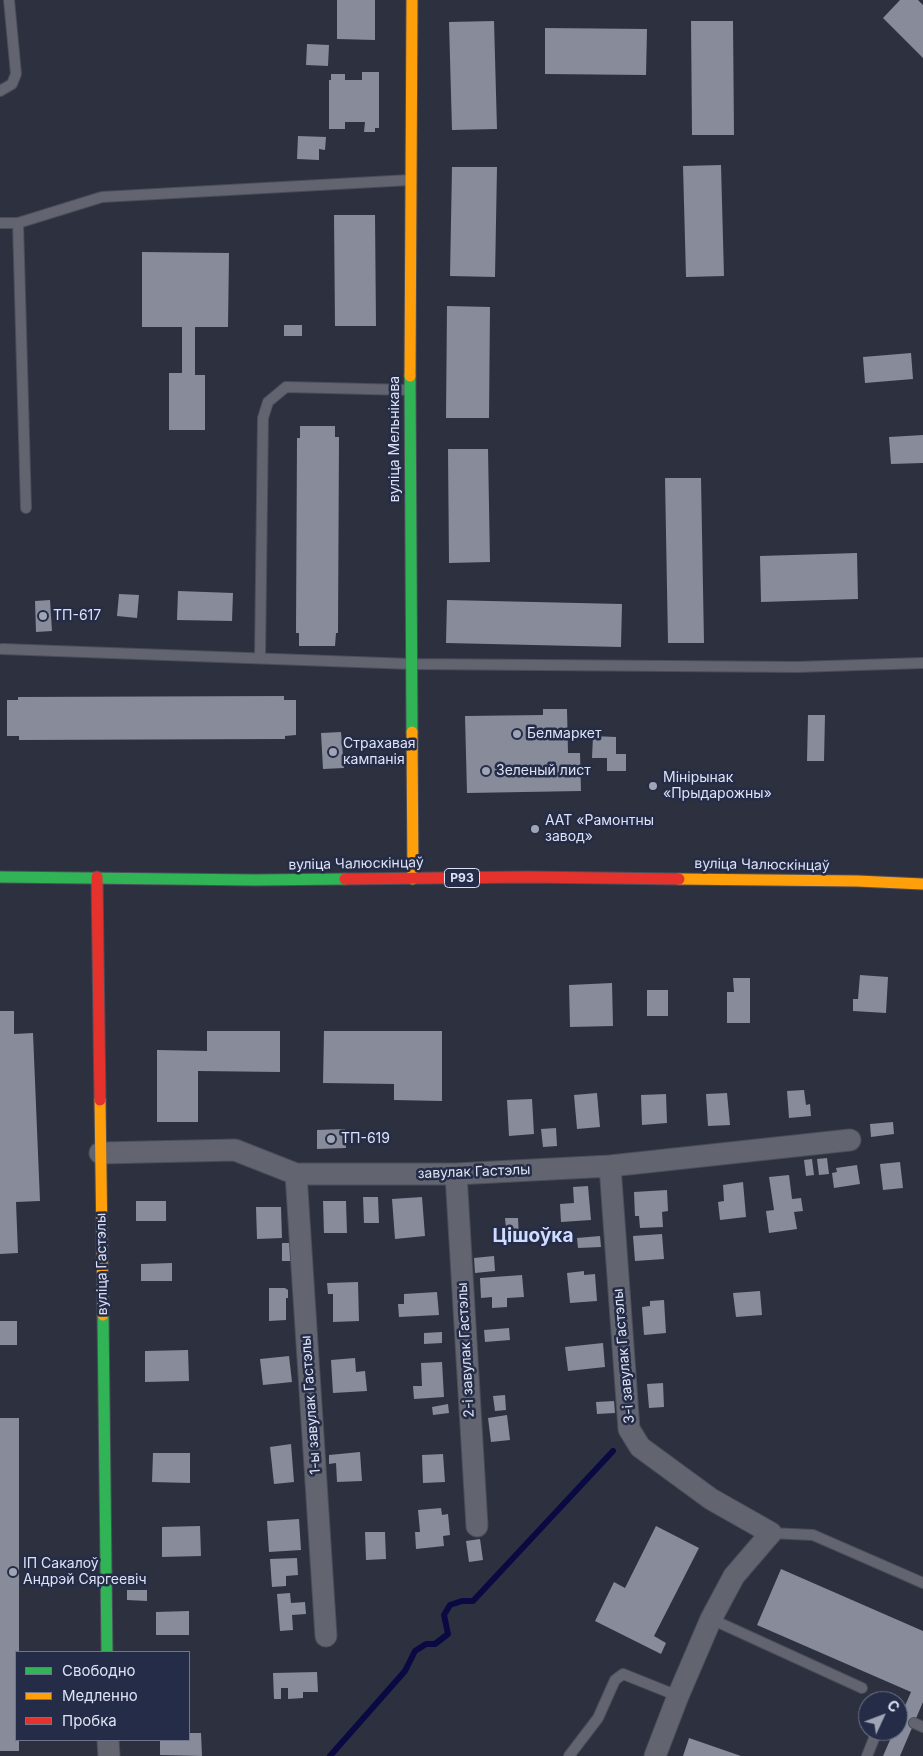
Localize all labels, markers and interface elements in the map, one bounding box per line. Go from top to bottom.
street label: вуліца Мельнікава [387,376,403,502]
place label: ТП-617 [53,608,101,624]
marker: ТП-617 [37,610,49,622]
place label: Белмаркет [527,726,601,742]
marker: Белмаркет [511,728,523,740]
place label: Страхавая кампанія [343,736,416,769]
marker: Страхавая кампанія [327,746,339,758]
place label: Зеленый лист [496,763,591,779]
marker: Зеленый лист [480,765,492,777]
place label: Мінірынак «Прыдарожны» [663,770,772,802]
marker: Мінірынак «Прыдарожны» [647,780,659,792]
place label: ААТ «Рамонтны завод» [545,813,654,846]
marker: ААТ «Рамонтны завод» [529,823,541,835]
street label: вуліца Чалюскінцаў [288,854,424,874]
street label: вуліца Чалюскінцаў [694,855,830,875]
road number: Р93 [444,868,480,888]
place label: ТП-619 [341,1131,390,1147]
marker: ТП-619 [325,1133,337,1145]
street label: завулак Гастэлы [417,1162,531,1182]
street label: вуліца Гастэлы [93,1213,111,1315]
district label: Цішоўка [493,1225,573,1247]
street label: 2-і завулак Гастэлы [454,1282,478,1418]
street label: 3-і завулак Гастэлы [610,1288,638,1424]
street label: 1-ы завулак Гастэлы [298,1335,324,1475]
place label: ІП Сакалоў Андрэй Сяргеевіч [23,1556,147,1588]
marker: ІП Сакалоў Андрэй Сяргеевіч [7,1566,19,1578]
legend [15,1651,190,1741]
text: Свободно [62,1661,136,1680]
text: Медленно [62,1686,138,1705]
north arrow [858,1691,908,1741]
text: С [884,1697,903,1716]
text: Пробка [62,1711,117,1730]

